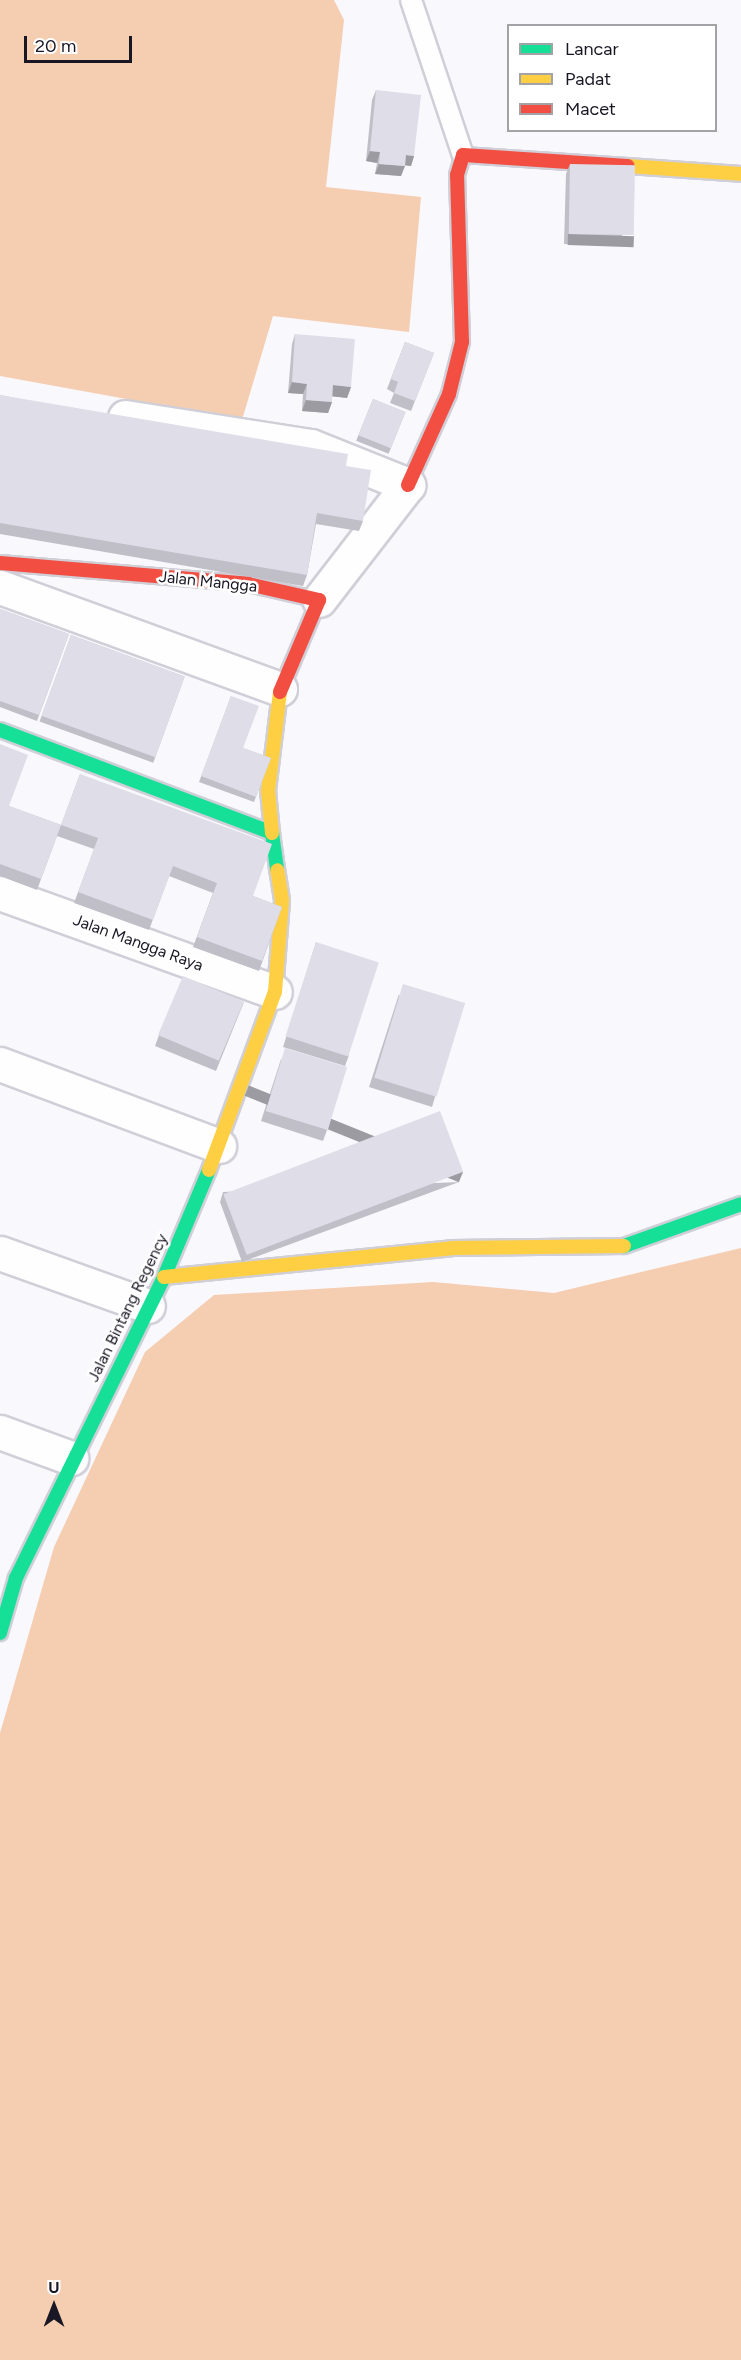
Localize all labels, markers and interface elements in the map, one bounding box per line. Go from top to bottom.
scale bar [27,24,135,62]
legend [507,24,717,132]
text: 20 m [35,35,76,57]
text: Lancar [565,38,619,60]
text: Padat [565,68,611,90]
text: Macet [565,98,616,120]
street label: Jalan Mangga [158,567,258,597]
street label: Jalan Mangga Raya [70,911,206,975]
street label: Jalan Bintang Regency [84,1231,172,1385]
north arrow [24,2276,84,2336]
text: U [48,2278,60,2297]

